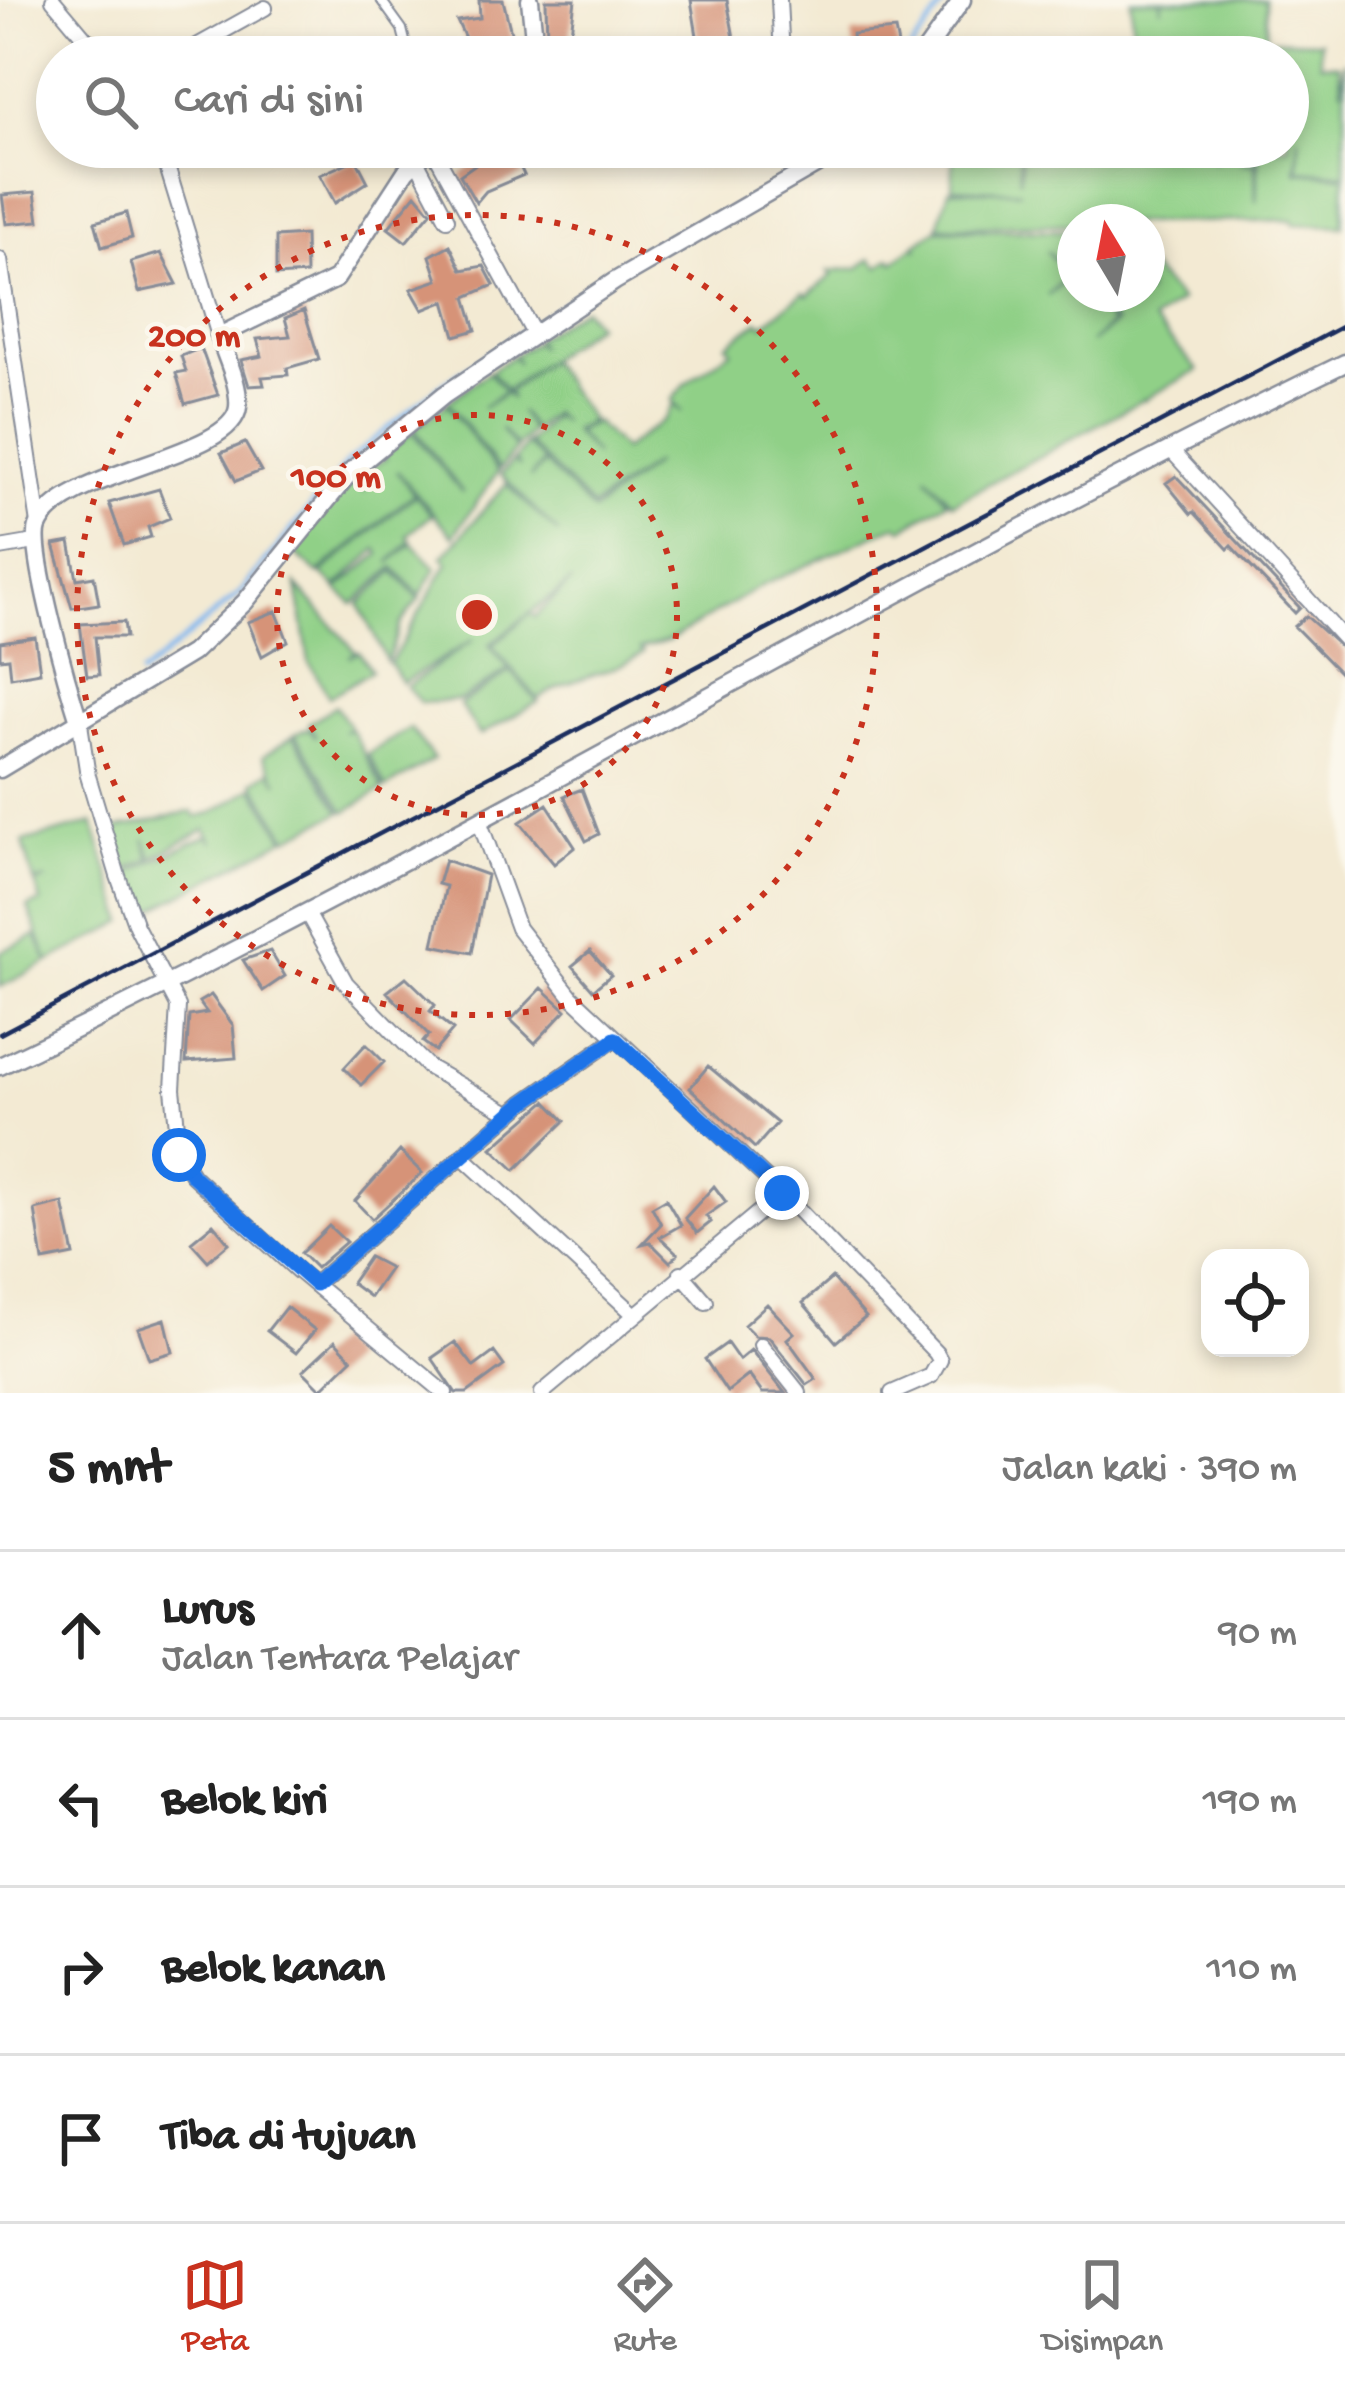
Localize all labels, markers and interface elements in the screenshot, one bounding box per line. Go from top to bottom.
search box [36,36,1309,168]
icon: search [78,69,144,135]
text: Cari di sini [174,76,364,129]
north arrow [1057,204,1165,312]
text: 200 m [148,317,241,360]
text: 100 m [289,458,381,501]
centre of rings [456,594,498,636]
route start [152,1128,206,1182]
route end [755,1166,809,1220]
map controls [1201,1249,1309,1357]
button: locate [1201,1249,1309,1357]
text: 5 mnt [48,1441,168,1501]
text: Jalan kaki · 390 m [1002,1448,1297,1494]
text: Lurus [162,1585,253,1638]
icon: ahead [48,1602,114,1668]
text: 90 m [1218,1612,1297,1658]
text: Jalan Tentara Pelajar [162,1638,517,1684]
icon: left [48,1770,114,1836]
text: Belok kiri [162,1776,328,1829]
text: 190 m [1203,1780,1297,1826]
icon: right [48,1938,114,2004]
text: Belok kanan [162,1944,385,1997]
text: 110 m [1206,1948,1297,1994]
icon: arrive [48,2106,114,2172]
text: Tiba di tujuan [162,2112,415,2165]
tab: Peta [182,2252,249,2362]
tab: Rute [612,2252,678,2362]
tab: Disimpan [1042,2252,1163,2362]

